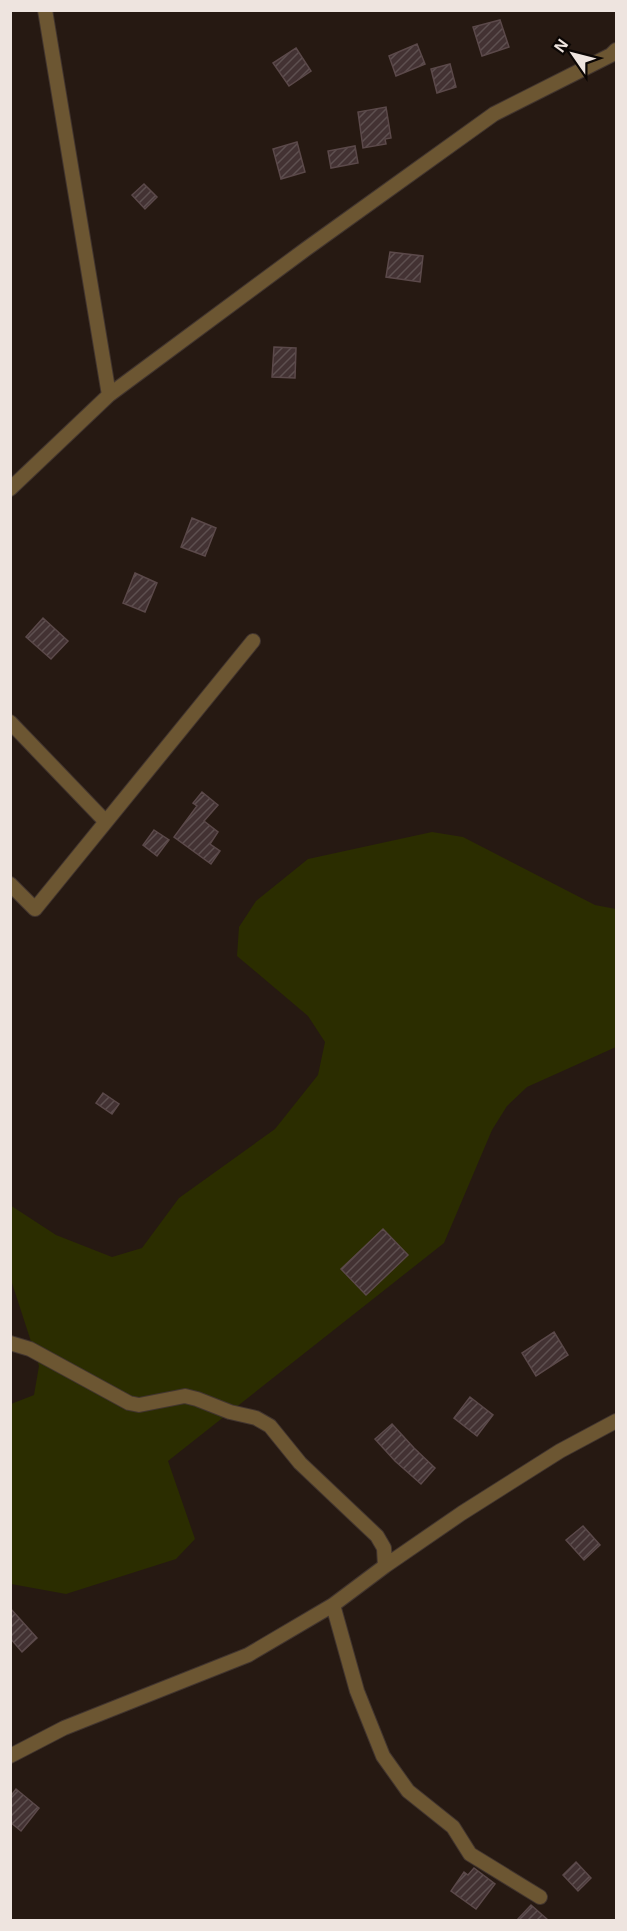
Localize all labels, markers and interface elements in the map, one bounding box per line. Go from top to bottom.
north arrow [543,24,603,84]
text: N [551,36,571,55]

